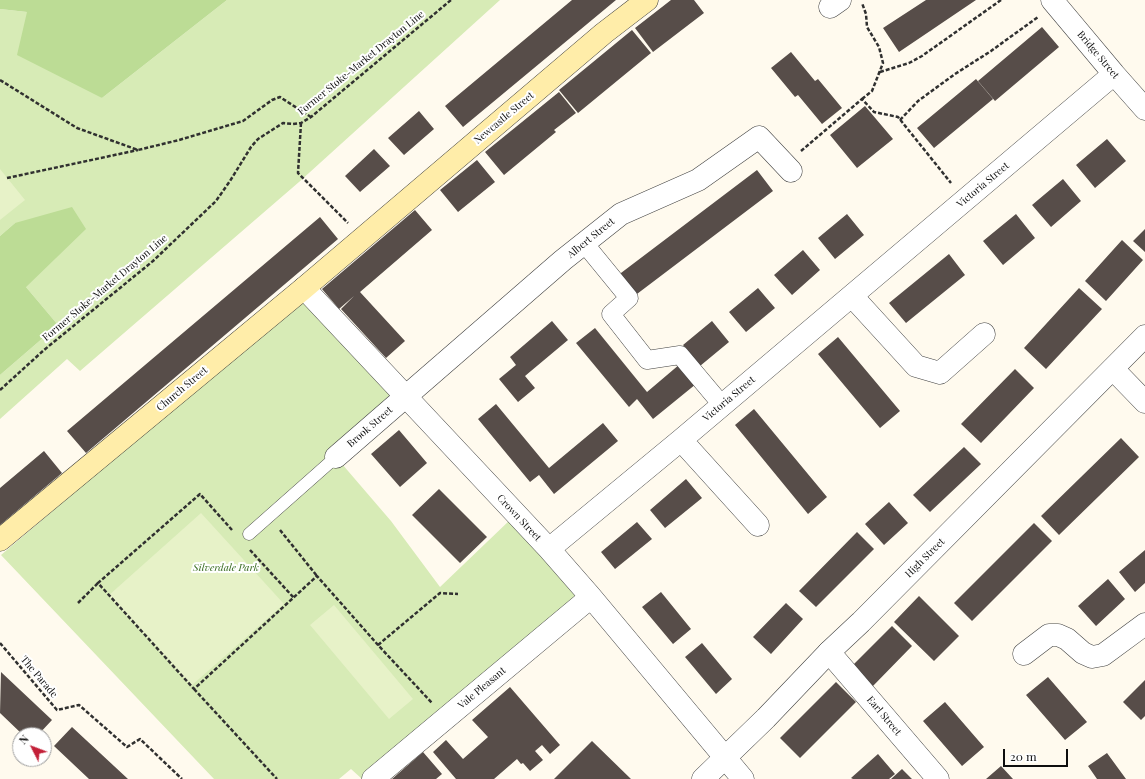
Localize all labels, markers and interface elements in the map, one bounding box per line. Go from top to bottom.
street label: Former Stoke-Market Drayton Line [295,8,427,118]
street label: Bridge Street [1074,29,1122,81]
street label: Newcastle Street [472,89,536,147]
street label: Victoria Street [954,160,1012,210]
street label: Albert Street [565,215,617,261]
street label: Former Stoke-Market Drayton Line [40,232,170,344]
street label: Church Street [154,364,210,414]
street label: Victoria Street [700,374,758,424]
street label: Brook Street [345,404,395,450]
street label: Crown Street [494,492,544,544]
street label: High Street [903,536,947,580]
park label: Silverdale Park [193,562,259,574]
street label: The Parade [18,654,60,700]
street label: Vale Pleasant [456,665,508,711]
street label: Earl Street [864,694,904,738]
north arrow [12,727,52,767]
text: N [15,731,32,747]
scale bar [1005,741,1070,767]
text: 20 m [1010,748,1037,764]

